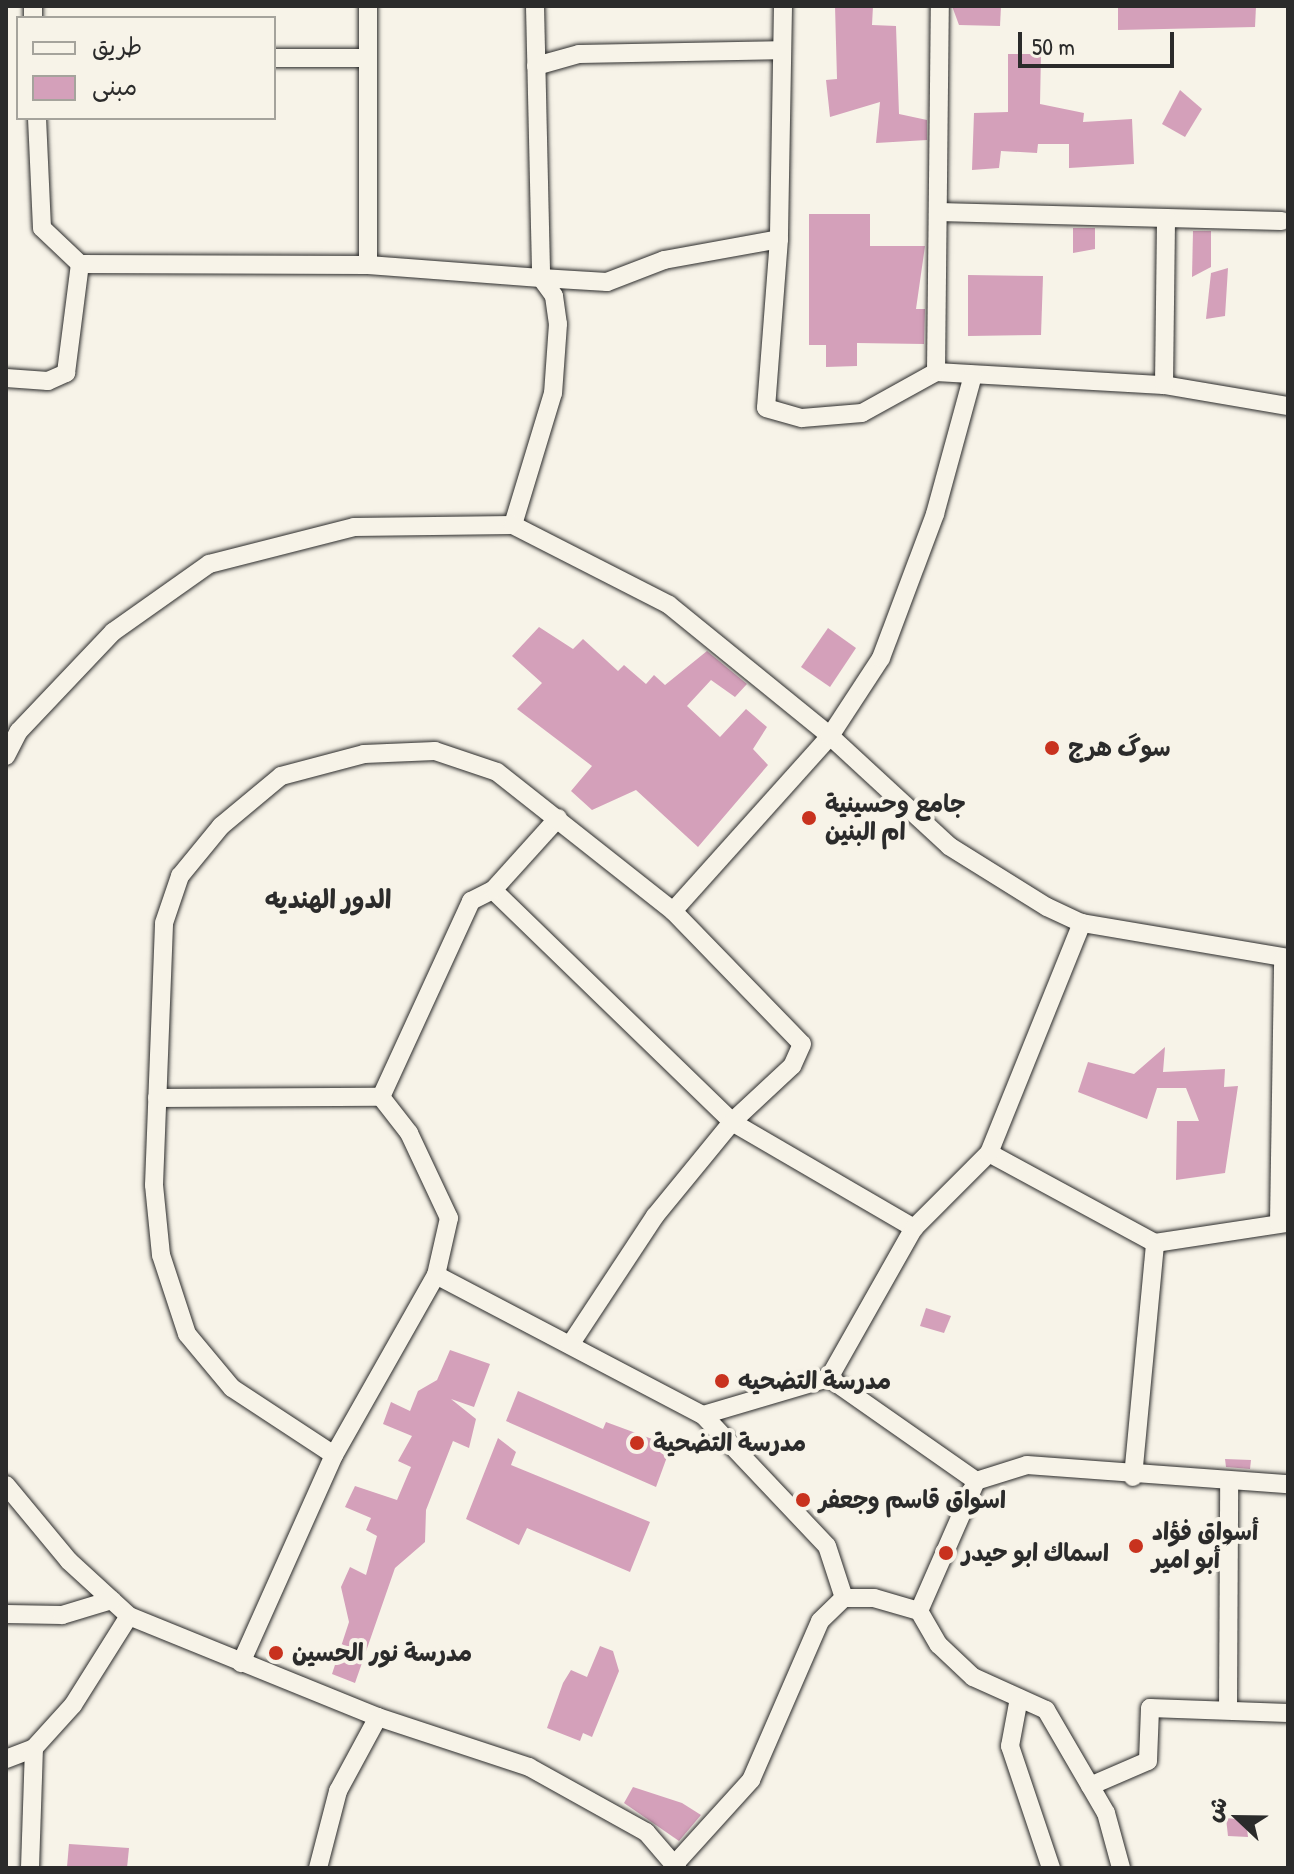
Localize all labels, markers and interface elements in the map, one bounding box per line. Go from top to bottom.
legend [16,16,276,120]
scale bar [1022,16,1178,66]
text: طريق [92,30,142,62]
text: 50 m [1032,30,1075,62]
text: مبنى [92,70,137,102]
place label: سوگ هرج [1068,734,1171,762]
marker: سوگ هرج [1043,739,1061,757]
place label: جامع وحسينية ام البنين [825,790,966,846]
marker: جامع وحسينية ام البنين [800,809,818,827]
district label: الدور الهنديه [265,883,391,915]
place label: مدرسة التضحيه [738,1367,891,1395]
marker: مدرسة التضحيه [713,1372,731,1390]
place label: مدرسة التضحية [653,1429,806,1457]
marker: مدرسة التضحية [628,1434,646,1452]
place label: اسواق قاسم وجعفر [819,1486,1006,1514]
marker: اسواق قاسم وجعفر [794,1491,812,1509]
place label: أسواق فؤاد أبو امير [1152,1518,1258,1574]
marker: أسواق فؤاد أبو امير [1127,1537,1145,1555]
place label: اسماك ابو حيدر [962,1539,1109,1567]
marker: اسماك ابو حيدر [937,1544,955,1562]
place label: مدرسة نور الحسين [292,1639,472,1667]
marker: مدرسة نور الحسين [267,1644,285,1662]
north arrow [1198,1778,1278,1858]
text: ش [1197,1792,1234,1826]

